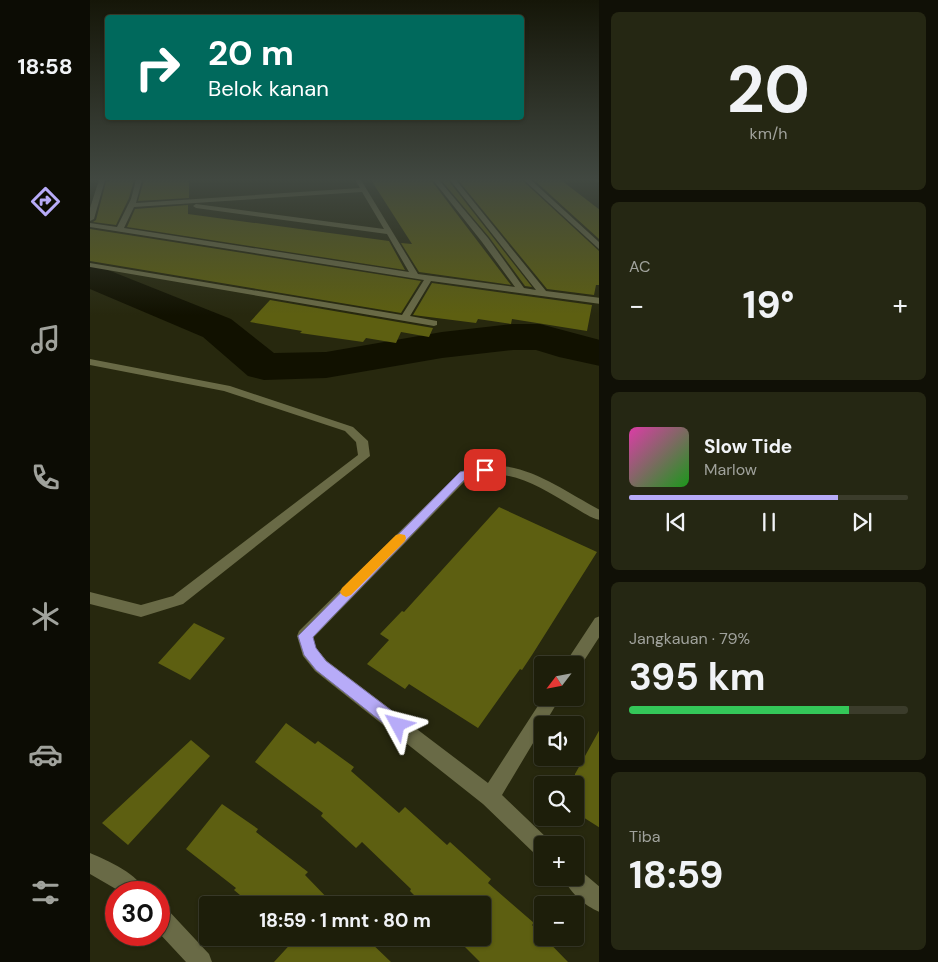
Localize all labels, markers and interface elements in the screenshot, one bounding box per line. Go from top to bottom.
text: 20 m [208,30,294,76]
icon: right [125,35,190,100]
text: 20 [727,48,810,132]
text: 18:58 [17,52,73,81]
text: Belok kanan [208,74,329,103]
text: km/h [750,123,787,144]
icon: directions [28,184,63,219]
text: AC [629,256,650,277]
text: 19° [743,280,794,330]
text: − [629,287,644,324]
text: + [893,287,908,324]
icon: music [28,322,63,357]
text: Slow Tide [704,434,792,459]
pin [464,449,506,491]
icon: arrive [471,456,499,484]
text: Marlow [704,459,757,480]
icon: phone [28,460,63,495]
icon: previous [662,508,690,536]
icon: pause [755,508,783,536]
icon: next [848,508,876,536]
icon: climate [28,599,63,634]
text: Jangkauan · 79% [629,628,750,649]
text: 395 km [629,652,765,702]
north arrow [534,656,584,706]
map controls [534,656,584,946]
position arrow [371,698,423,750]
button: sound [534,716,584,766]
icon: car [28,737,63,772]
button: search [534,776,584,826]
text: Tiba [629,826,661,847]
button: + [534,836,584,886]
text: 18:59 [629,850,723,900]
icon: filters [28,875,63,910]
speed limit sign: 30 [105,881,170,946]
button: − [534,896,584,946]
text: 18:59 · 1 mnt · 80 m [259,908,431,933]

